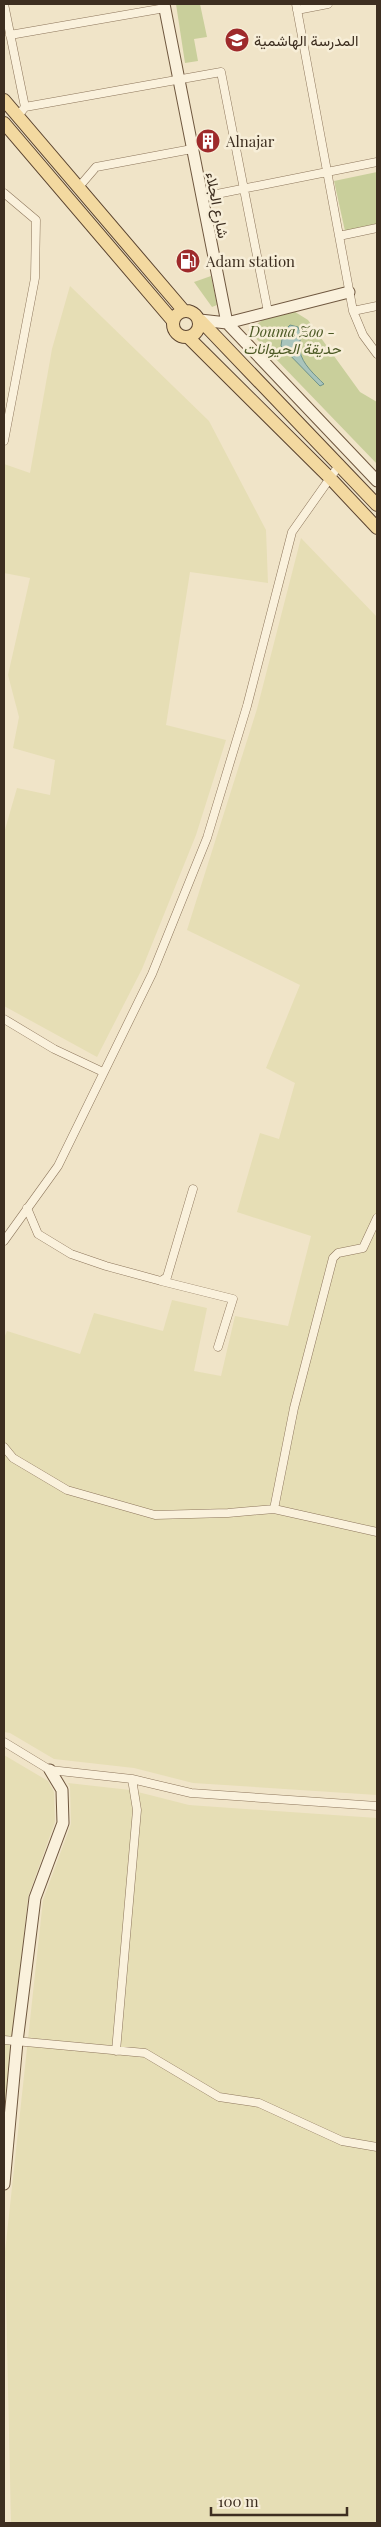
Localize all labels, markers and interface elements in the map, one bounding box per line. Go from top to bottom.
school or university icon: المدرسة الهاشمية [224,27,250,53]
place label: المدرسة الهاشمية [254,30,359,50]
building icon: Alnajar [195,128,221,154]
place label: Alnajar [225,131,275,151]
street label: شارع الجلاء [200,170,234,240]
fuel station icon: Adam station [175,248,201,274]
place label: Adam station [205,251,295,271]
park label: Douma Zoo - حديقة الحيوانات [243,321,342,358]
scale bar [211,2484,347,2516]
text: 100 m [218,2491,259,2511]

